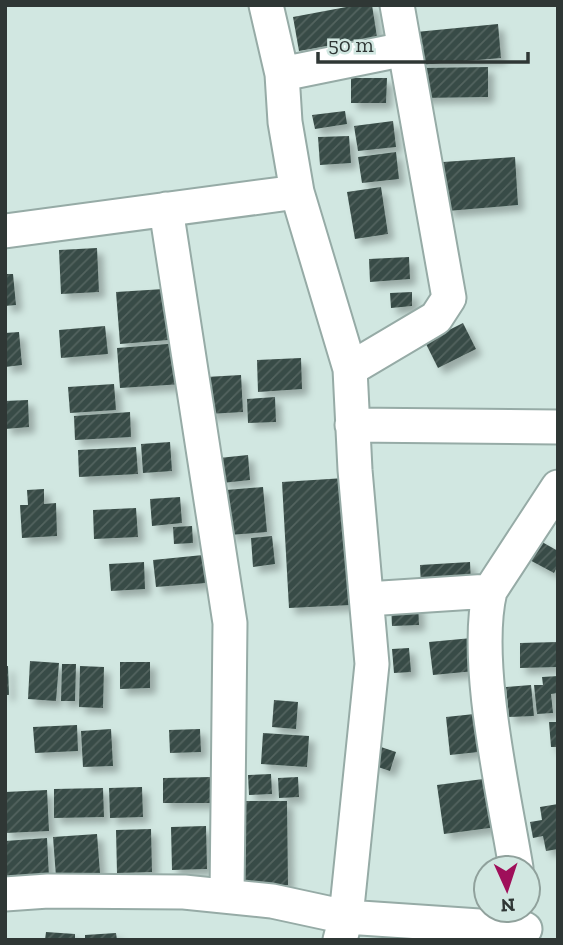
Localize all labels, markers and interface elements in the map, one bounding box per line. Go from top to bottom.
scale bar [318,21,528,65]
text: 50 m [328,32,374,57]
north arrow [472,854,542,924]
text: N [500,894,516,917]

